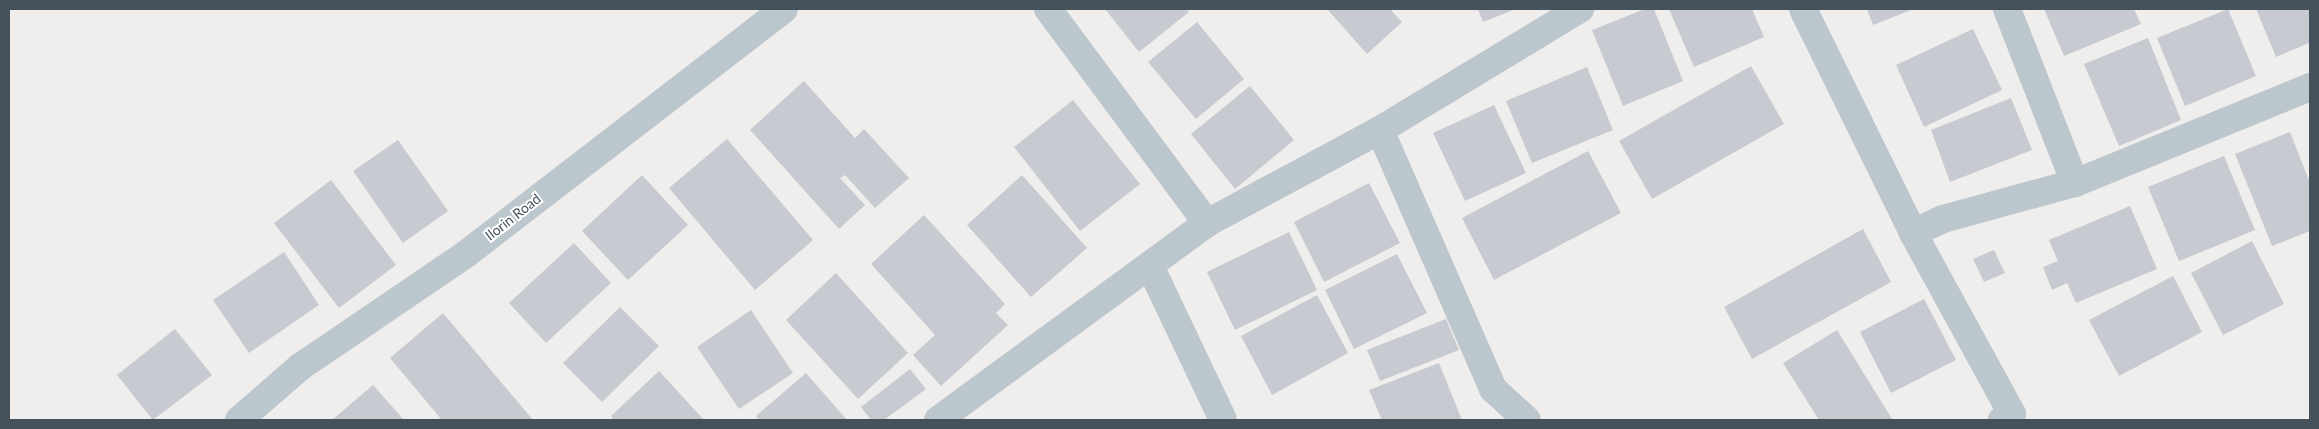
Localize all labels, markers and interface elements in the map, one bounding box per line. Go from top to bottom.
street label: Ilorin Road [482,190,544,244]

